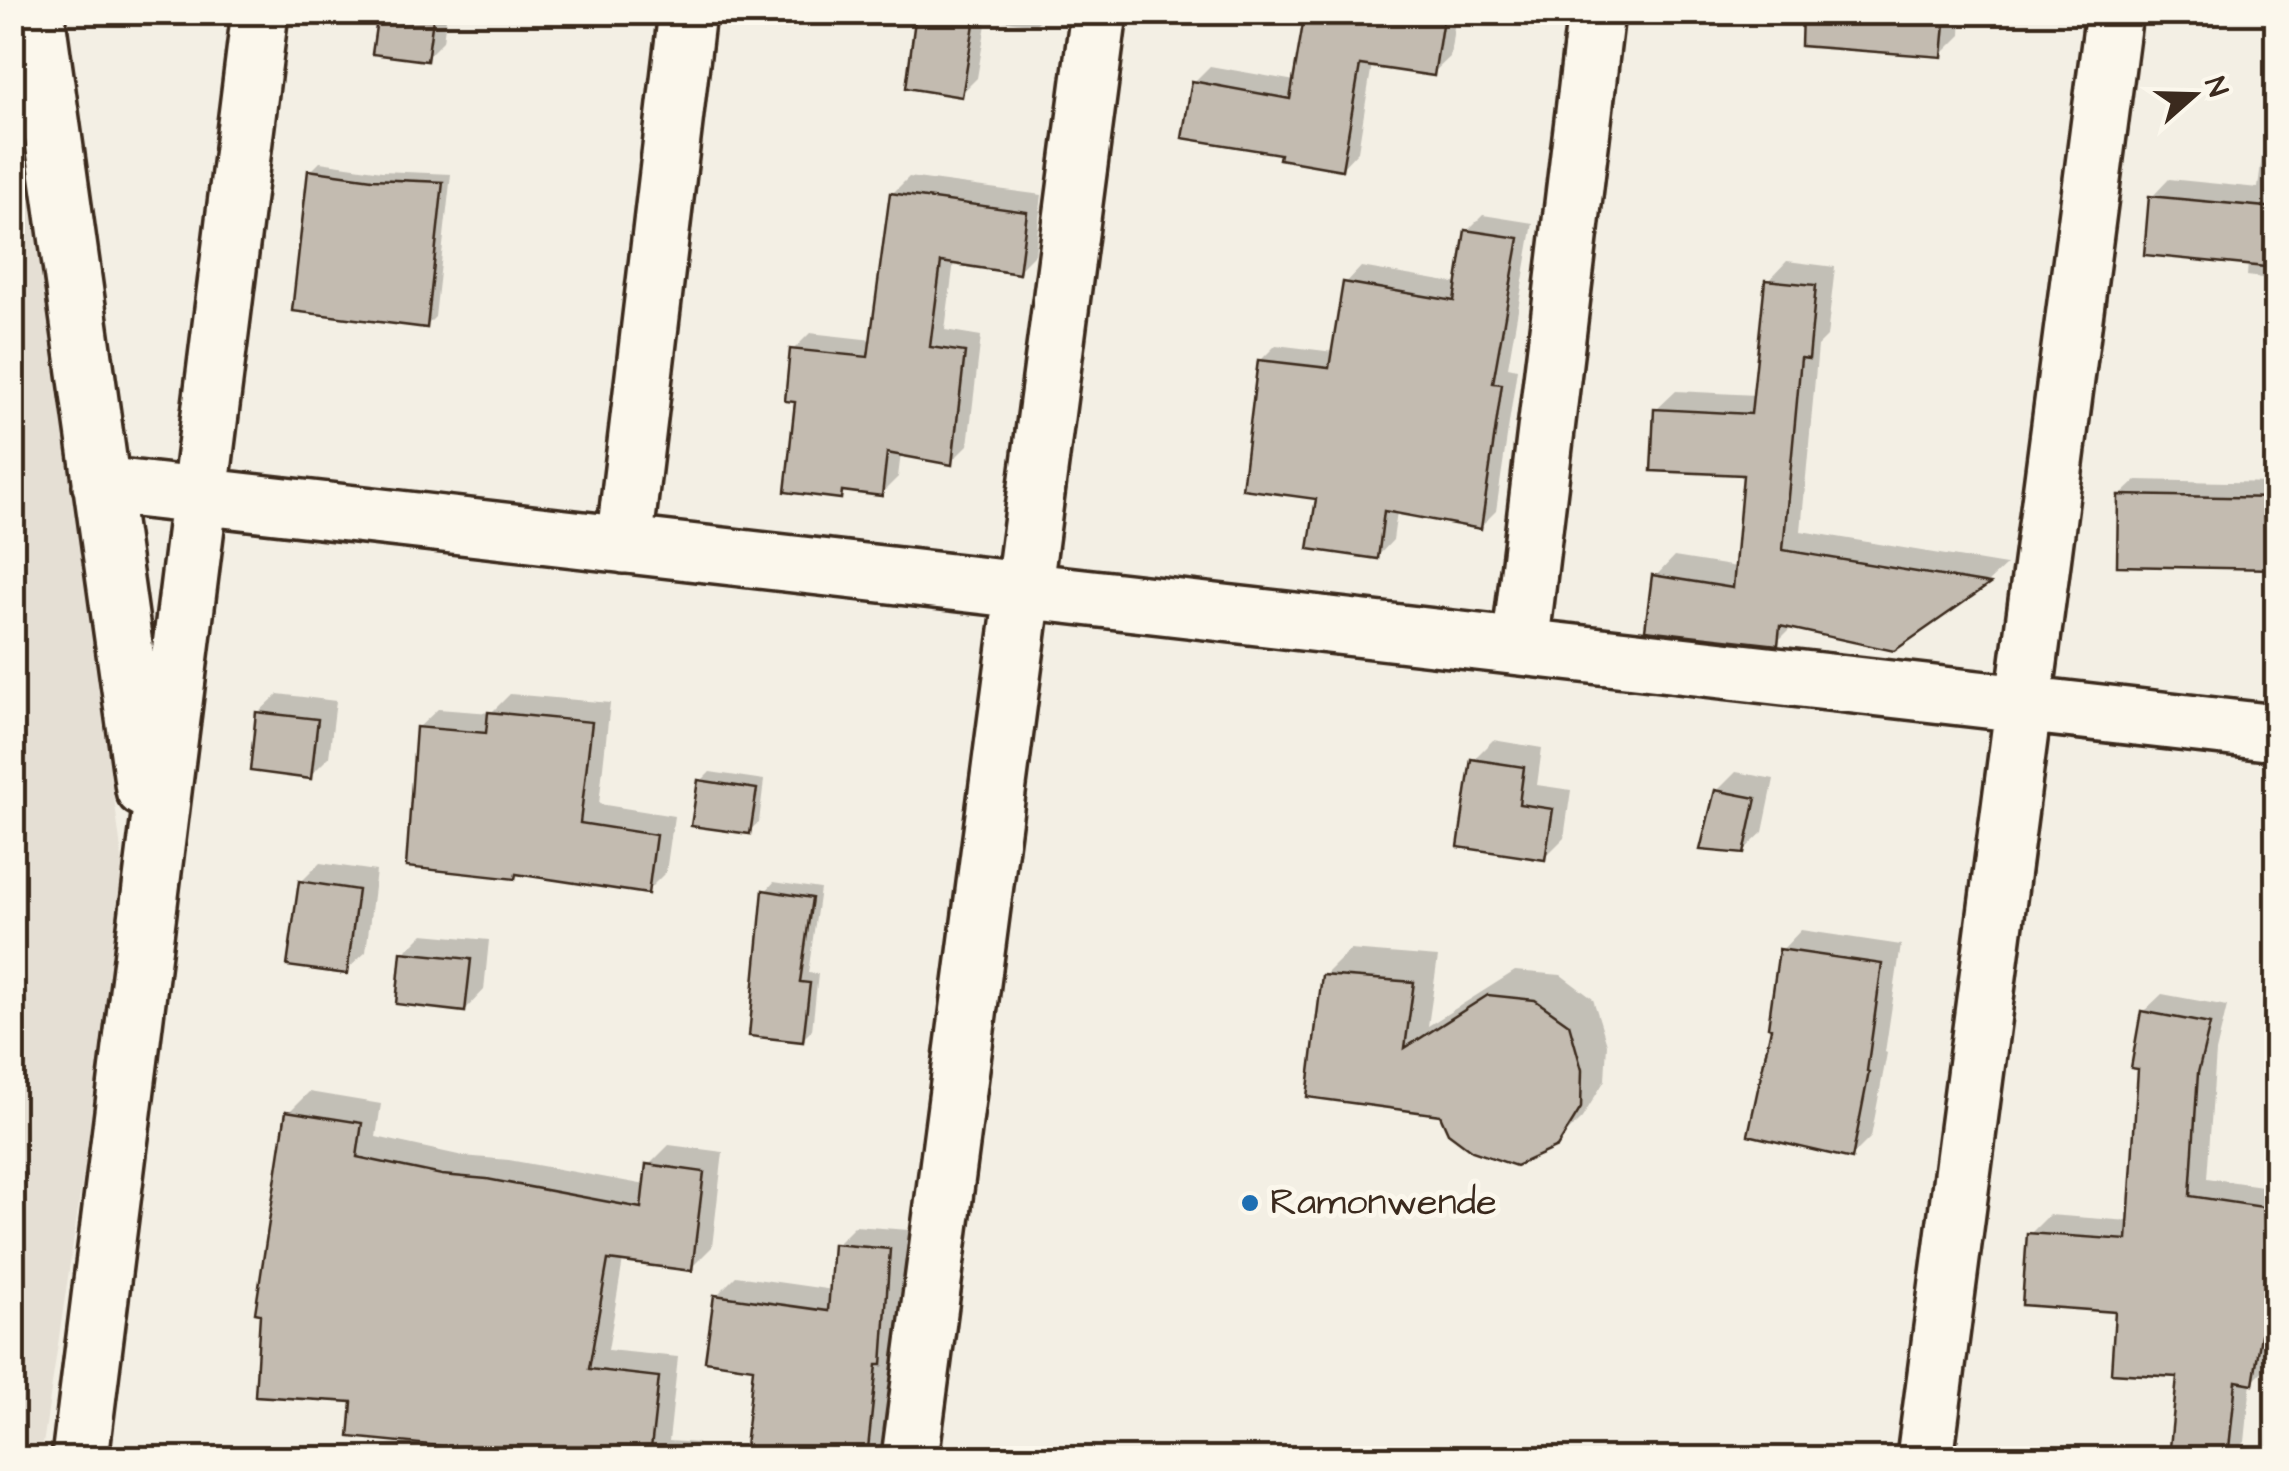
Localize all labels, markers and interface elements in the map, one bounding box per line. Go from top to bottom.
north arrow [2144,45,2244,145]
text: N [2195,72,2238,102]
place label: Ramonwende [1270,1177,1497,1229]
marker: Ramonwende [1239,1192,1261,1214]

